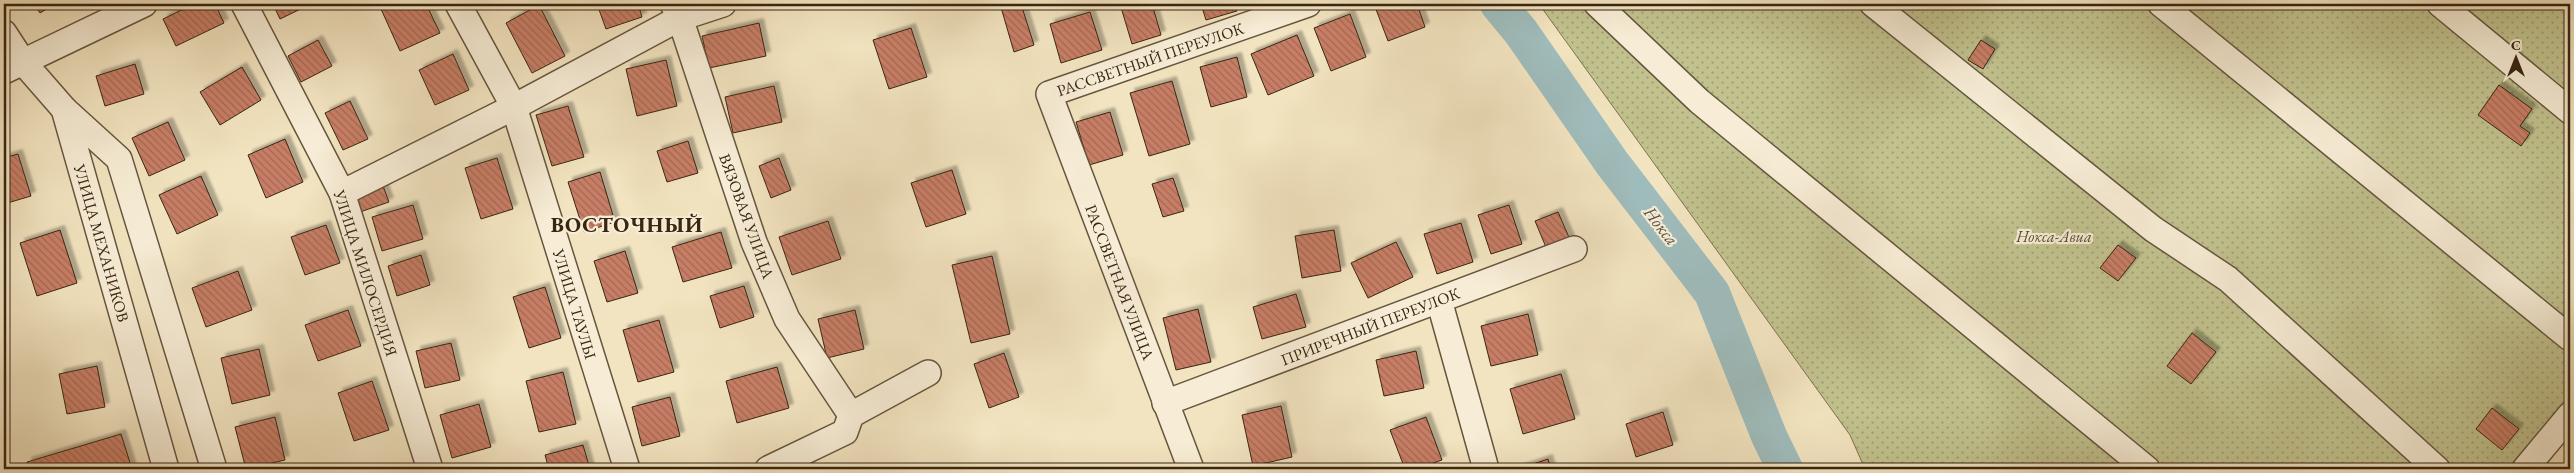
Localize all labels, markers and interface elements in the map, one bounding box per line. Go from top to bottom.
street label: РАССВЕТНЫЙ ПЕРЕУЛОК [1054,17,1247,101]
north arrow [2492,32,2542,82]
text: С [2511,36,2521,54]
street label: ВЯЗОВАЯ УЛИЦА [714,151,779,283]
street label: УЛИЦА МЕХАНИКОВ [69,161,134,324]
street label: УЛИЦА МИЛОСЕРДИЯ [328,186,402,359]
water label: Нокса [1638,201,1684,250]
street label: РАССВЕТНАЯ УЛИЦА [1080,202,1159,364]
district label: ВОСТОЧНЫЙ [551,211,703,238]
park label: Нокса-Авиа [2015,226,2092,247]
street label: УЛИЦА ТАУЛЫ [548,246,601,362]
street label: ПРИРЕЧНЫЙ ПЕРЕУЛОК [1278,282,1463,370]

